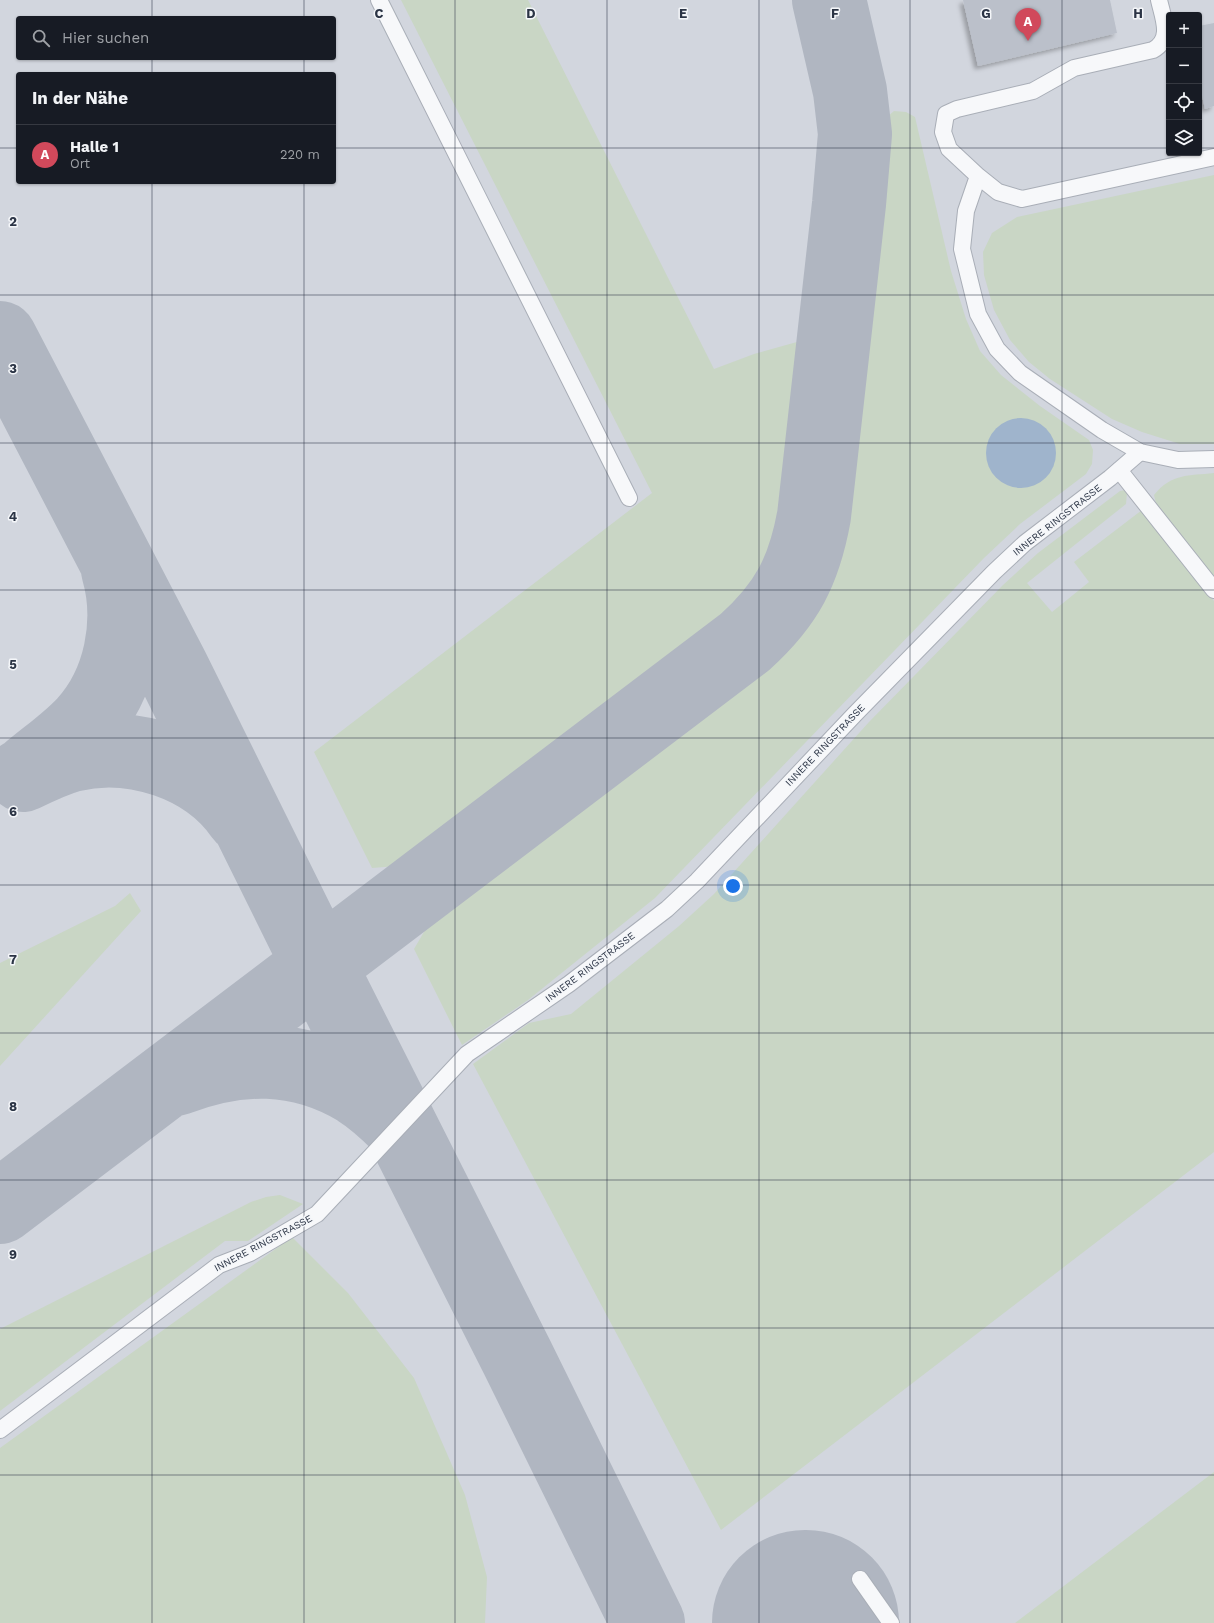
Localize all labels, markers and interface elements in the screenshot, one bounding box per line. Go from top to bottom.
text: C [375,6,384,21]
text: D [526,6,536,21]
text: E [679,6,687,21]
text: F [831,6,839,21]
text: G [981,6,991,21]
text: H [1133,6,1143,21]
pin: A [1015,8,1041,41]
map controls [1166,12,1202,156]
button: + [1166,12,1202,48]
search box [16,16,336,60]
icon: search [30,27,52,49]
text: Hier suchen [62,29,149,47]
button: − [1166,48,1202,84]
button: locate [1166,84,1202,120]
text: In der Nähe [32,88,128,108]
button: layers [1166,120,1202,156]
text: Halle 1 [70,138,119,156]
text: A [41,147,49,162]
text: 220 m [280,147,320,162]
text: Ort [70,156,90,171]
text: 2 [9,214,17,229]
text: 3 [9,361,17,376]
street label: INNERE RINGSTRASSE [1011,482,1103,558]
text: 4 [9,509,18,524]
text: 5 [9,657,17,672]
street label: INNERE RINGSTRASSE [783,702,867,788]
text: 6 [9,804,17,819]
your location [723,876,743,896]
street label: INNERE RINGSTRASSE [543,930,637,1004]
text: 7 [9,952,17,967]
text: 8 [9,1099,17,1114]
street label: INNERE RINGSTRASSE [212,1213,314,1273]
text: 9 [9,1247,17,1262]

